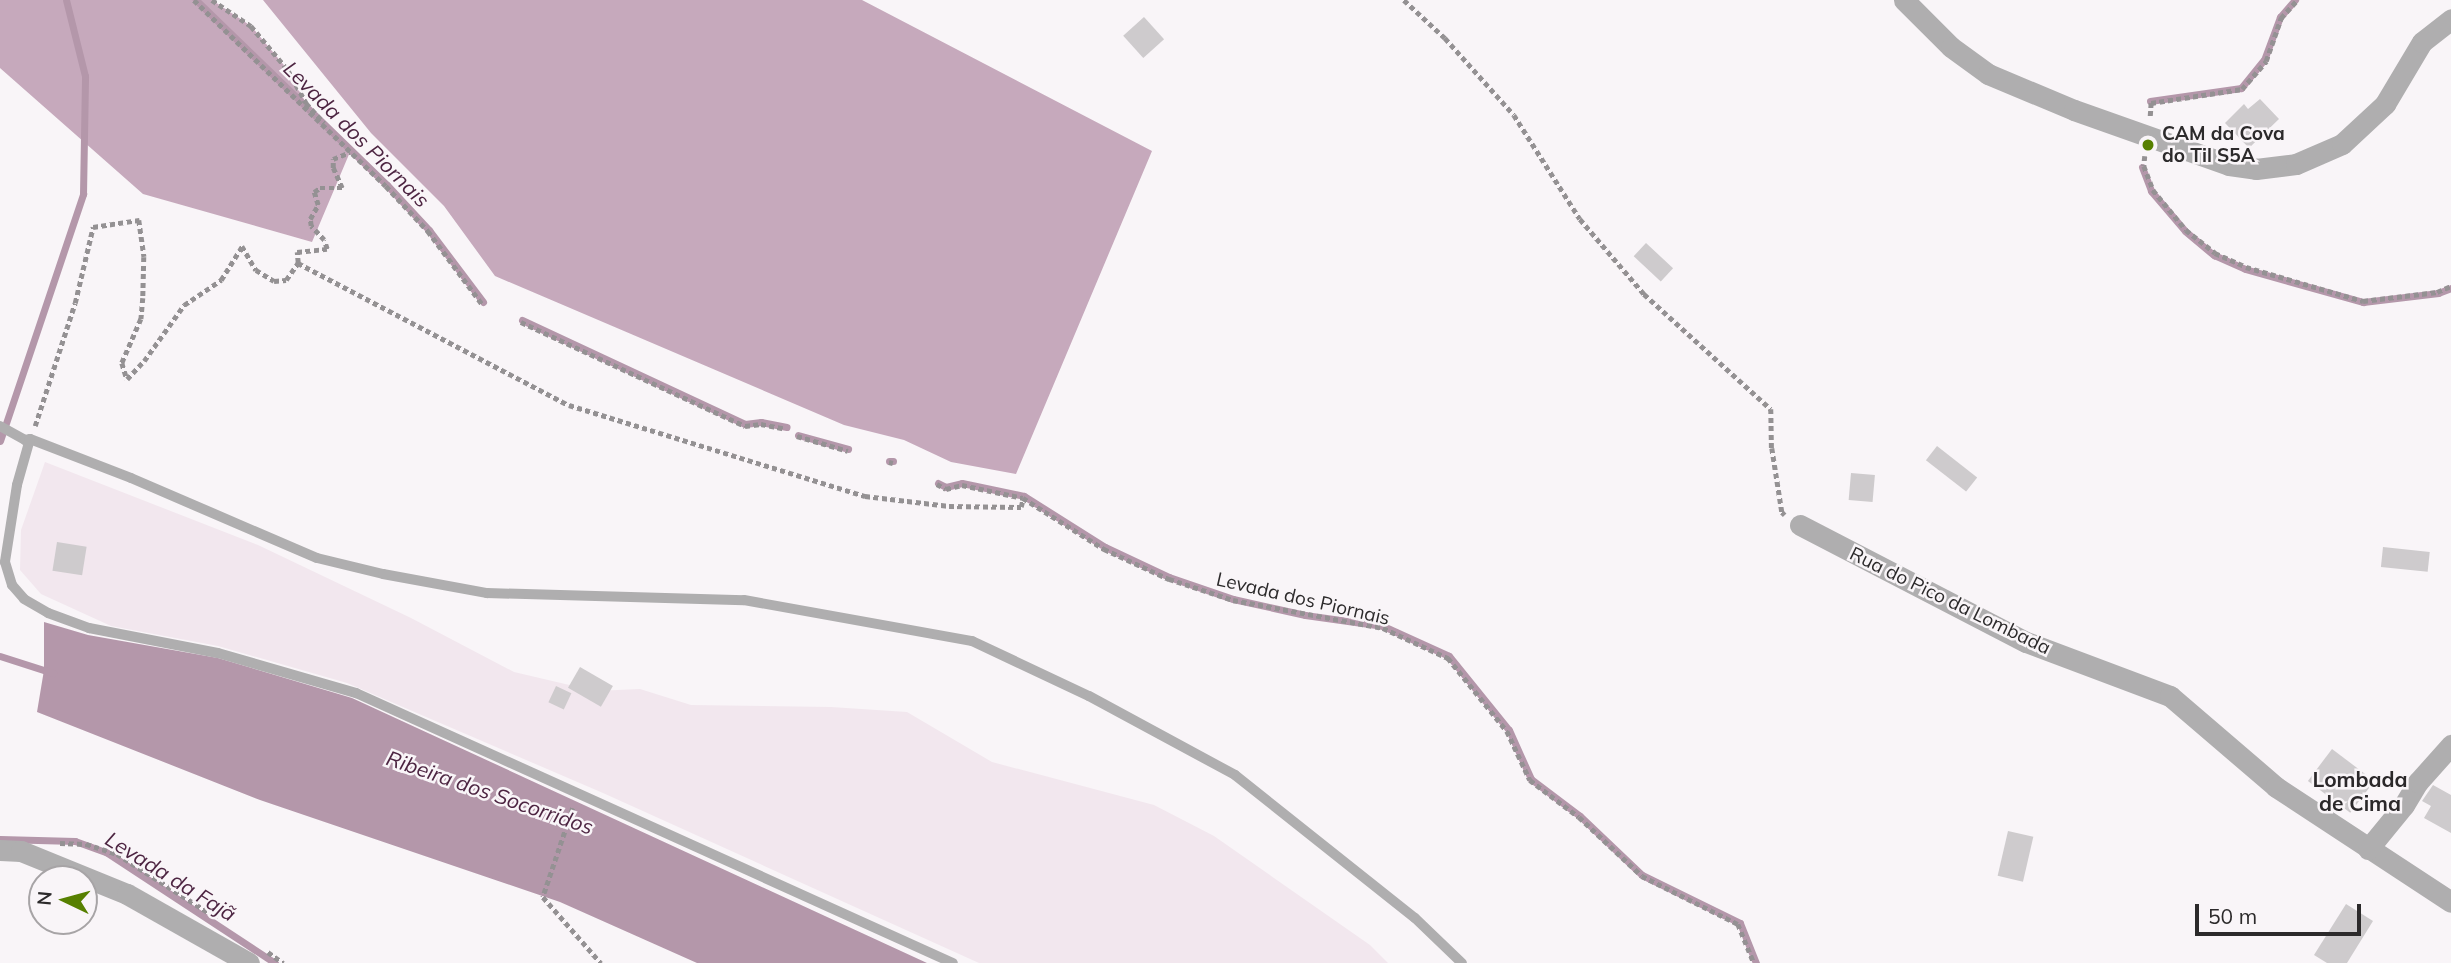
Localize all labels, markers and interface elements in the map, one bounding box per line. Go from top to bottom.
water label: Levada dos Piornais [279,56,435,212]
place label: CAM da Cova do Til S5A [2162,123,2285,167]
marker: CAM da Cova do Til S5A [2140,137,2156,153]
street label: Rua do Pico da Lombada [1846,542,2054,660]
street label: Levada dos Piornais [1214,568,1392,630]
water label: Ribeira dos Socorridos [383,745,597,839]
district label: Lombada de Cima [2312,766,2408,816]
water label: Levada da Fajã [101,826,241,926]
north arrow [28,865,98,935]
text: N [31,890,57,907]
scale bar [2199,890,2365,934]
text: 50 m [2208,903,2257,929]

